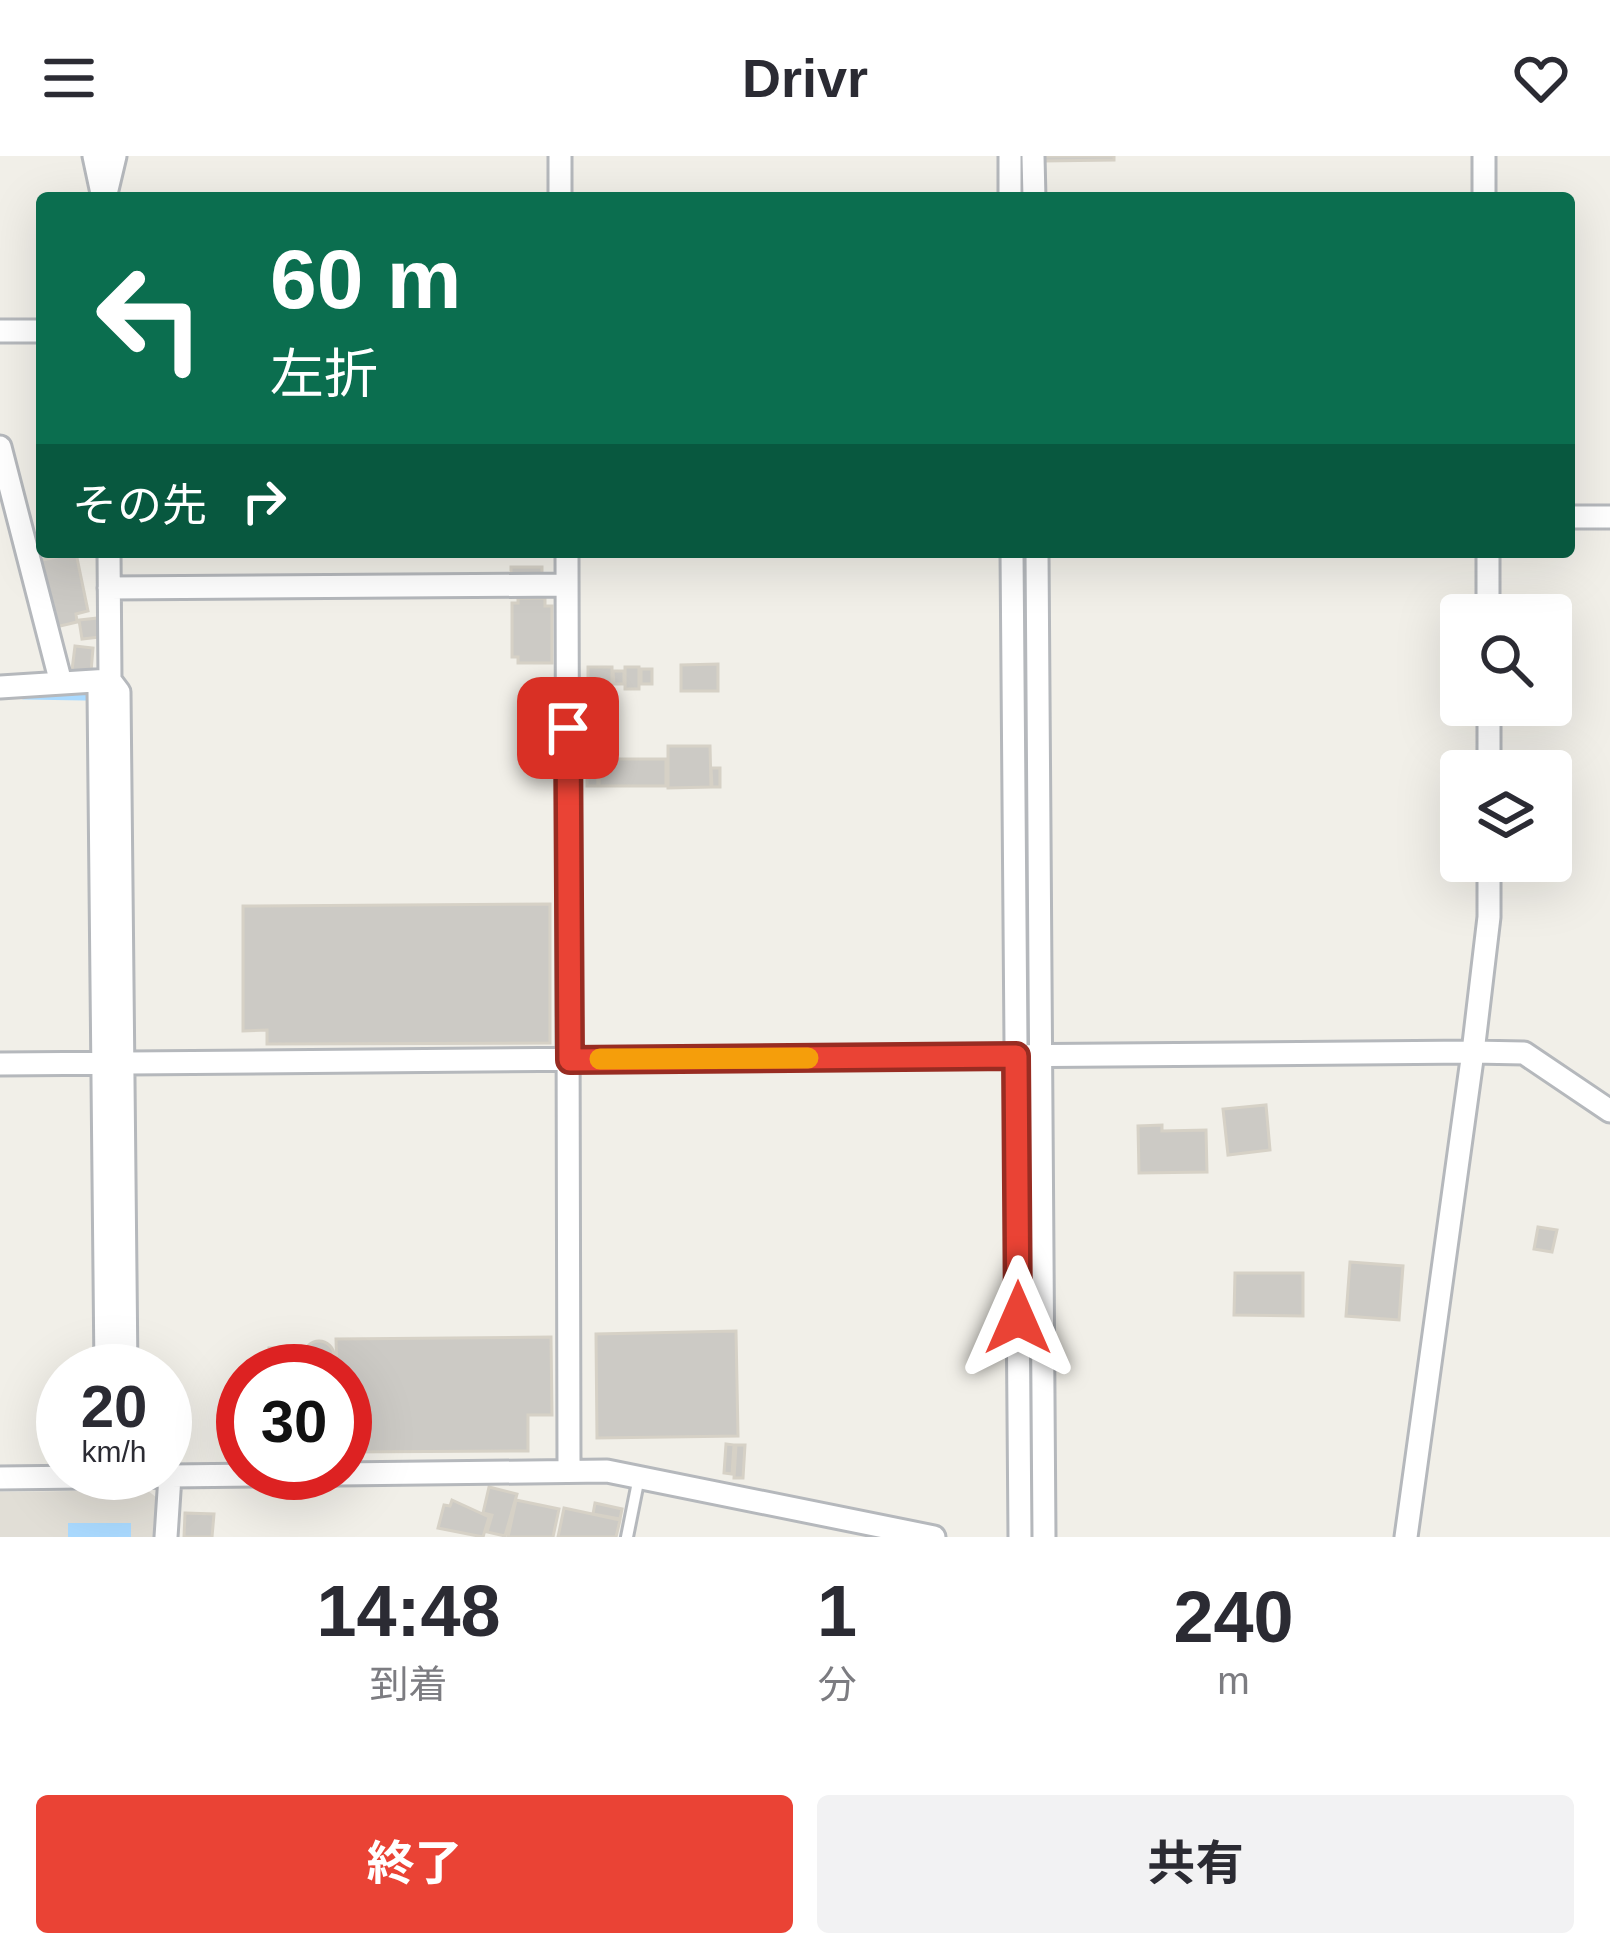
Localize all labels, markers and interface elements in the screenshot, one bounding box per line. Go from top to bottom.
icon: menu [36,45,102,111]
icon: heart [1508,45,1574,111]
text: Drivr [742,48,868,108]
text: 60 m [270,232,461,326]
icon: left [72,240,228,396]
text: 左折 [270,344,378,404]
icon: right [231,468,297,534]
text: その先 [72,480,207,531]
map controls [1440,594,1572,882]
button: search [1440,594,1572,726]
pin [517,677,619,779]
icon: arrive [535,695,601,761]
button: layers [1440,750,1572,882]
position arrow [955,1255,1081,1381]
speed limit sign: 30 [216,1344,372,1500]
text: 20 [81,1373,147,1440]
text: km/h [81,1435,147,1468]
text: 14:48 [316,1571,501,1651]
text: 1 [817,1571,857,1651]
text: 240 [1173,1577,1294,1657]
text: m [1217,1659,1250,1702]
text: 到着 [369,1663,447,1706]
text: 分 [817,1663,857,1706]
button: 終了 [36,1795,793,1933]
button: 共有 [817,1795,1574,1933]

